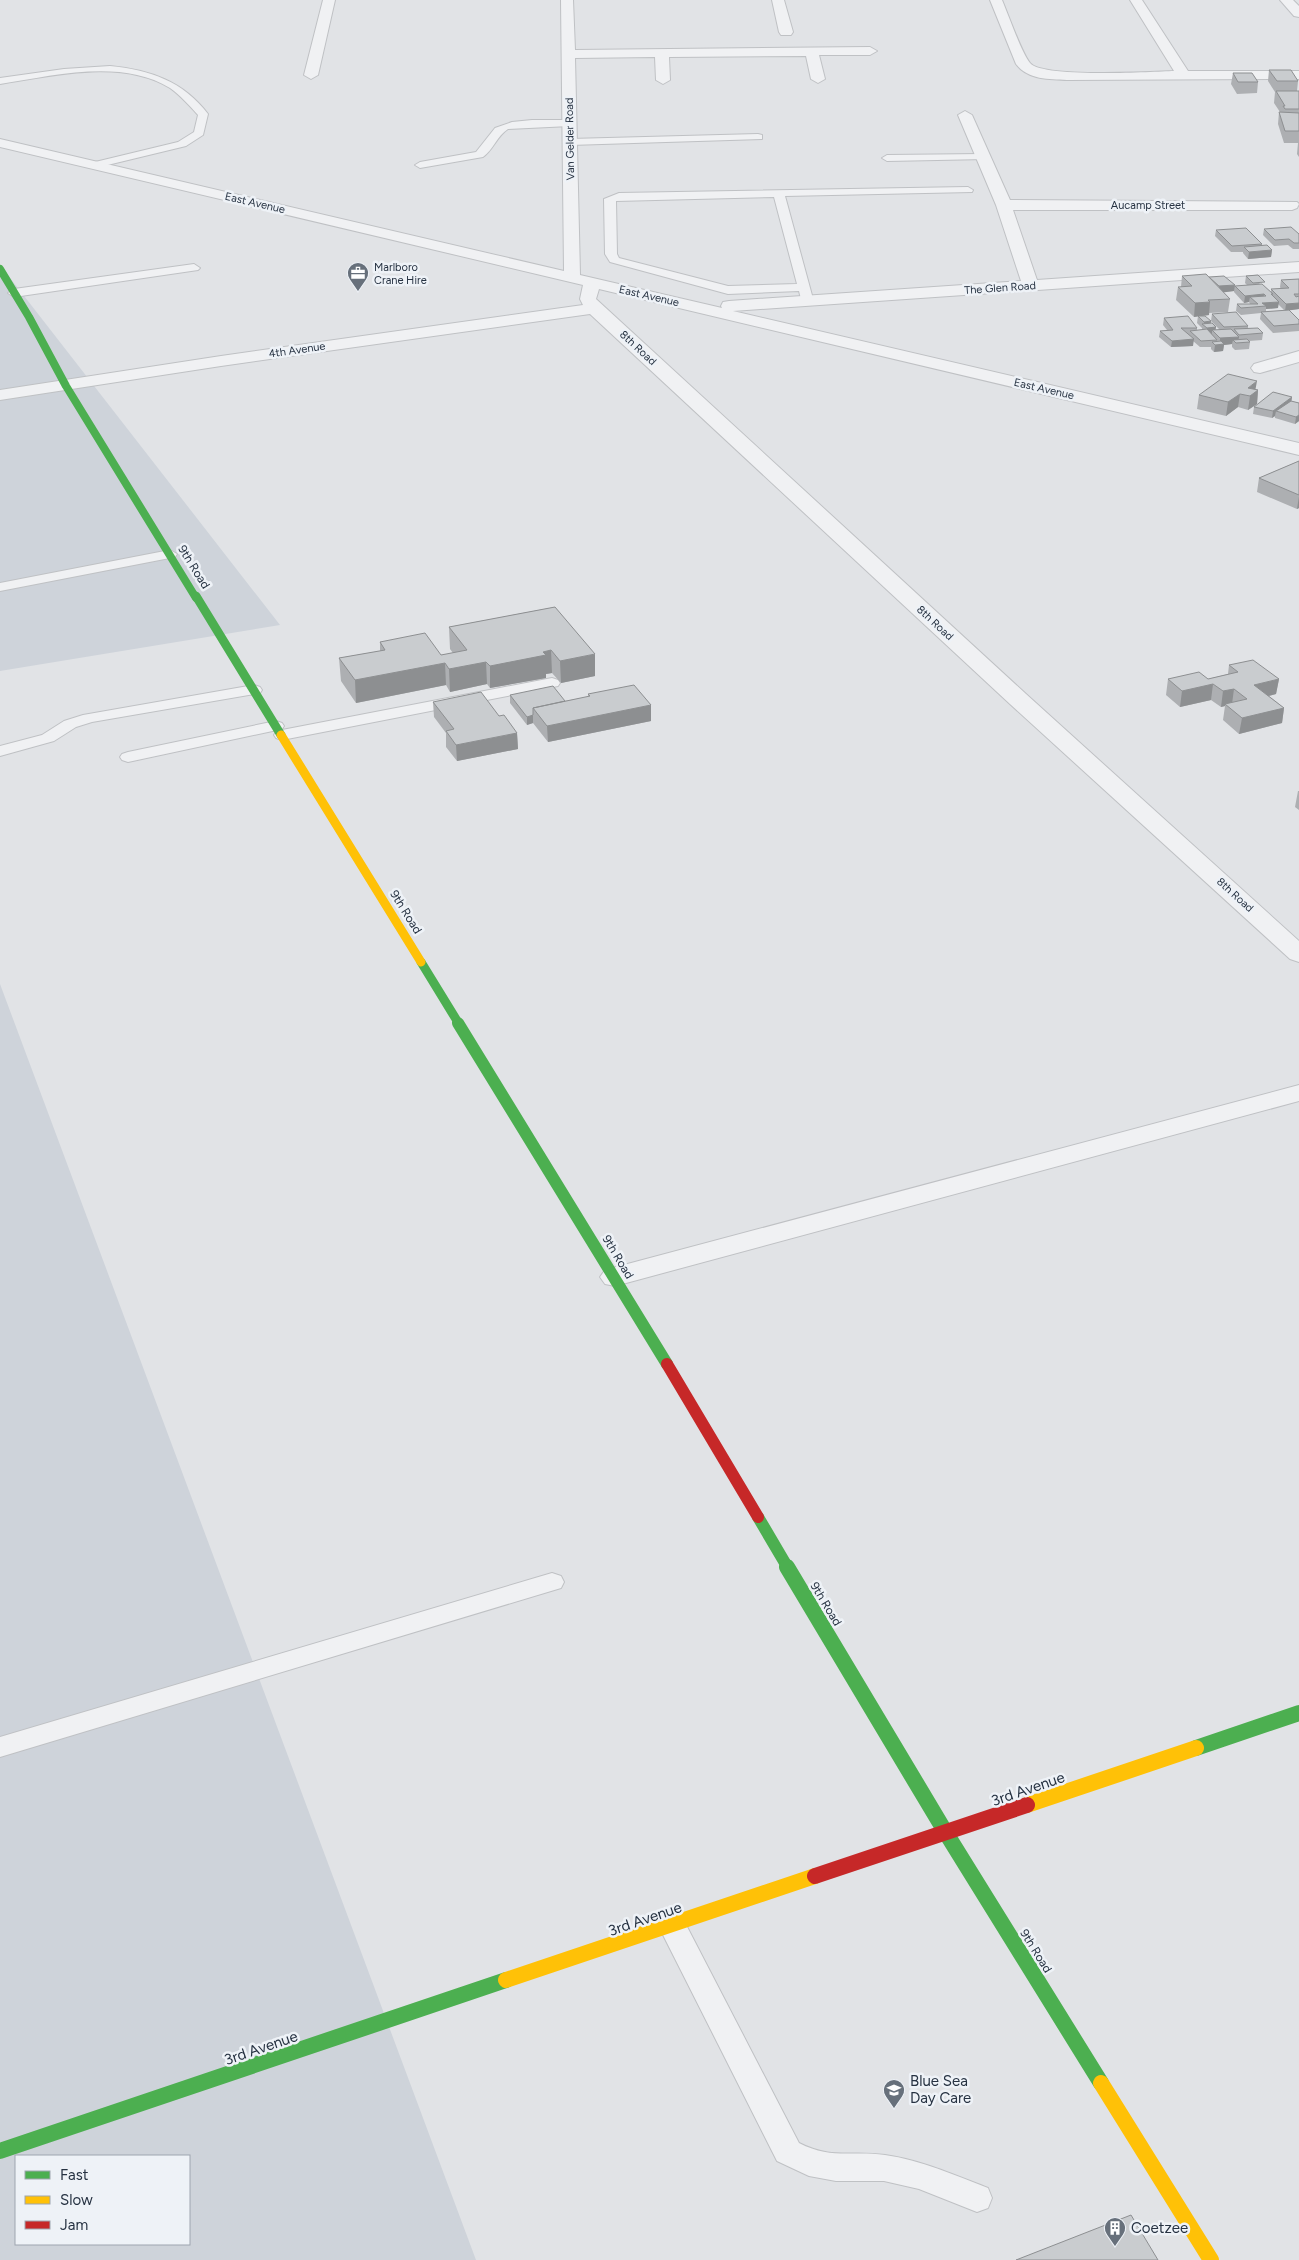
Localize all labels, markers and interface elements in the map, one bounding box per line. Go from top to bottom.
street label: Van Gelder Road [563,98,577,180]
street label: East Avenue [224,190,286,216]
street label: Aucamp Street [1111,199,1185,212]
office icon: Marlboro Crane Hire [346,261,370,292]
place label: Marlboro Crane Hire [374,261,427,287]
street label: The Glen Road [964,279,1036,297]
street label: East Avenue [618,283,680,309]
street label: 8th Road [617,328,659,368]
street label: 4th Avenue [268,340,326,360]
street label: East Avenue [1013,376,1075,402]
street label: 9th Road [175,543,213,591]
street label: 8th Road [914,603,956,643]
street label: 8th Road [1214,875,1256,915]
street label: 9th Road [387,888,425,936]
street label: 9th Road [599,1233,637,1281]
street label: 9th Road [807,1580,845,1628]
street label: 3rd Avenue [989,1768,1067,1810]
street label: 3rd Avenue [606,1898,684,1940]
street label: 9th Road [1017,1927,1055,1975]
street label: 3rd Avenue [222,2027,300,2069]
place label: Blue Sea Day Care [910,2072,971,2107]
school or university icon: Blue Sea Day Care [882,2078,906,2109]
legend [15,2155,190,2245]
text: Fast [60,2166,89,2184]
text: Slow [60,2191,93,2209]
text: Jam [60,2216,88,2234]
building icon: Coetzee [1103,2216,1127,2247]
place label: Coetzee [1131,2219,1188,2237]

